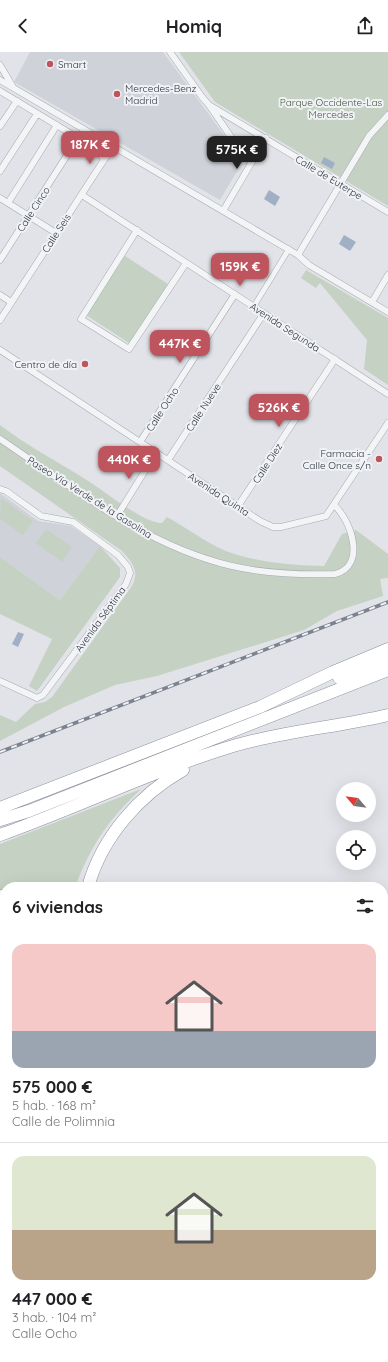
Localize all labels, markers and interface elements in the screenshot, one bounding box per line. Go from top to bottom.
icon: back [12,15,34,37]
text: Homiq [166,15,222,38]
icon: share [354,15,376,37]
place label: Smart [58,58,87,71]
marker: Smart [45,59,55,69]
place label: Mercedes-Benz Madrid [125,82,197,107]
marker: Mercedes-Benz Madrid [112,89,122,99]
park label: Parque Occidente-Las Mercedes [280,96,383,121]
pin: 187K € [57,131,123,165]
text: 187K € [70,136,110,152]
pin: 575K € [204,136,270,170]
text: 575K € [216,141,258,157]
street label: Calle de Euterpe [293,152,365,203]
street label: Calle Cinco [14,184,53,234]
street label: Calle Seis [39,211,74,255]
pin: 159K € [207,253,273,287]
text: 159K € [220,258,260,274]
street label: Avenida Segunda [247,300,322,355]
pin: 447K € [147,330,213,364]
text: 447K € [159,335,201,351]
place label: Centro de día [15,358,77,371]
marker: Centro de día [80,359,90,369]
street label: Calle Nueve [183,380,224,434]
street label: Calle Ocho [143,385,182,434]
pin: 526K € [246,394,312,428]
text: 526K € [258,399,300,415]
street label: Calle Diez [250,441,285,486]
pin: 440K € [96,446,162,480]
place label: Farmacia - Calle Once s/n [303,447,371,472]
text: 440K € [107,451,151,467]
street label: Paseo Vía Verde de la Gasolina [25,454,154,541]
marker: Farmacia - Calle Once s/n [374,454,384,464]
street label: Avenida Quinta [186,470,252,519]
street label: Avenida Séptima [72,584,129,655]
north arrow [336,782,376,822]
map controls [336,782,376,870]
button: locate [336,830,376,870]
icon: filters [354,895,376,917]
text: 6 viviendas [12,896,103,917]
icon: home [158,970,230,1042]
text: 575 000 € [12,1076,92,1097]
text: 5 hab. · 168 m² [12,1097,96,1113]
text: Calle de Polimnia [12,1113,115,1129]
icon: home [158,1182,230,1254]
text: 447 000 € [12,1288,92,1309]
text: 3 hab. · 104 m² [12,1309,96,1325]
text: Calle Ocho [12,1325,77,1341]

